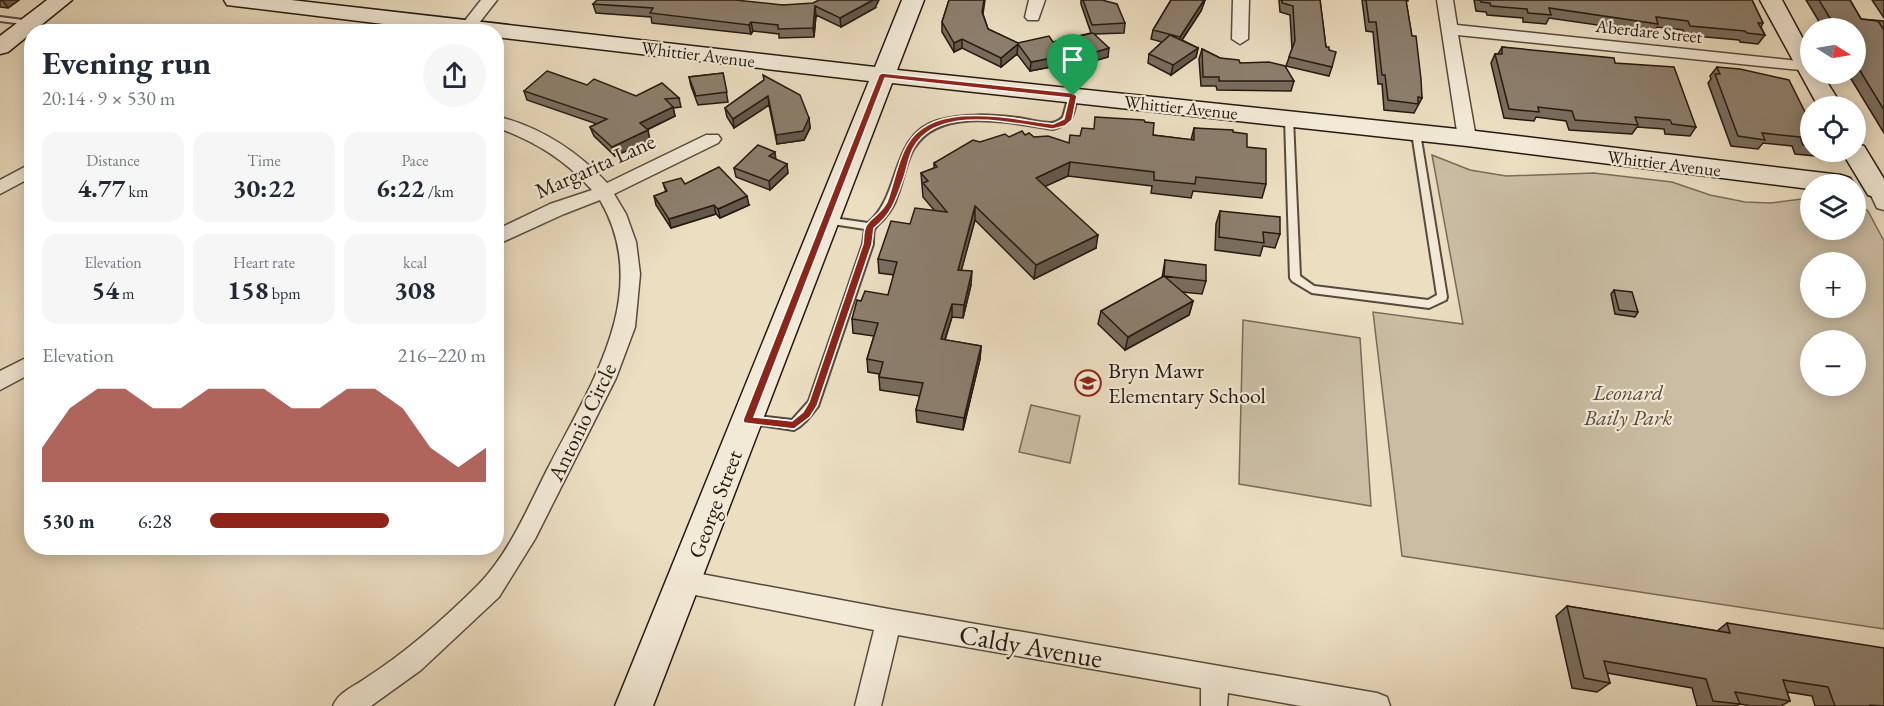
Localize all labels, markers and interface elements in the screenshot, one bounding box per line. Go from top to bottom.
street label: Aberdare Street [1593,14,1704,48]
north arrow [1800,18,1866,84]
map controls [1800,18,1866,396]
pin [1047,34,1098,96]
street label: Whittier Avenue [640,36,756,72]
text: Evening run [42,41,211,84]
icon: arrive [1056,43,1089,76]
button: share [423,44,486,107]
text: 20:14 · 9 × 530 m [42,85,175,111]
street label: Whittier Avenue [1123,90,1239,124]
button: locate [1800,96,1866,162]
street label: Margarita Lane [530,126,660,205]
street label: Whittier Avenue [1606,145,1722,181]
text: Distance [86,150,140,171]
text: Time [247,150,281,171]
text: Pace [402,150,428,171]
text: 4.77 [78,171,125,205]
text: 30:22 [233,171,295,205]
text: 6:22 [376,171,425,205]
button: layers [1800,174,1866,240]
text: km [125,181,148,202]
text: /km [425,181,454,202]
text: Elevation [84,252,142,273]
text: Heart rate [233,252,295,273]
text: kcal [403,252,427,273]
button: + [1800,252,1866,318]
text: 54 [91,273,119,307]
text: 158 [227,273,269,307]
text: 308 [394,273,436,307]
text: m [119,283,135,304]
text: bpm [269,283,301,304]
button: − [1800,330,1866,396]
text: Elevation [42,342,114,368]
text: 216–220 m [398,342,486,368]
place label: Bryn Mawr Elementary School [1108,356,1266,410]
street label: Antonio Circle [540,358,623,487]
school or university icon: Bryn Mawr Elementary School [1073,368,1103,398]
park label: Leonard Baily Park [1583,378,1672,432]
street label: George Street [681,446,749,562]
text: 530 m [42,508,95,534]
text: 6:28 [138,508,172,534]
street label: Caldy Avenue [957,616,1105,676]

